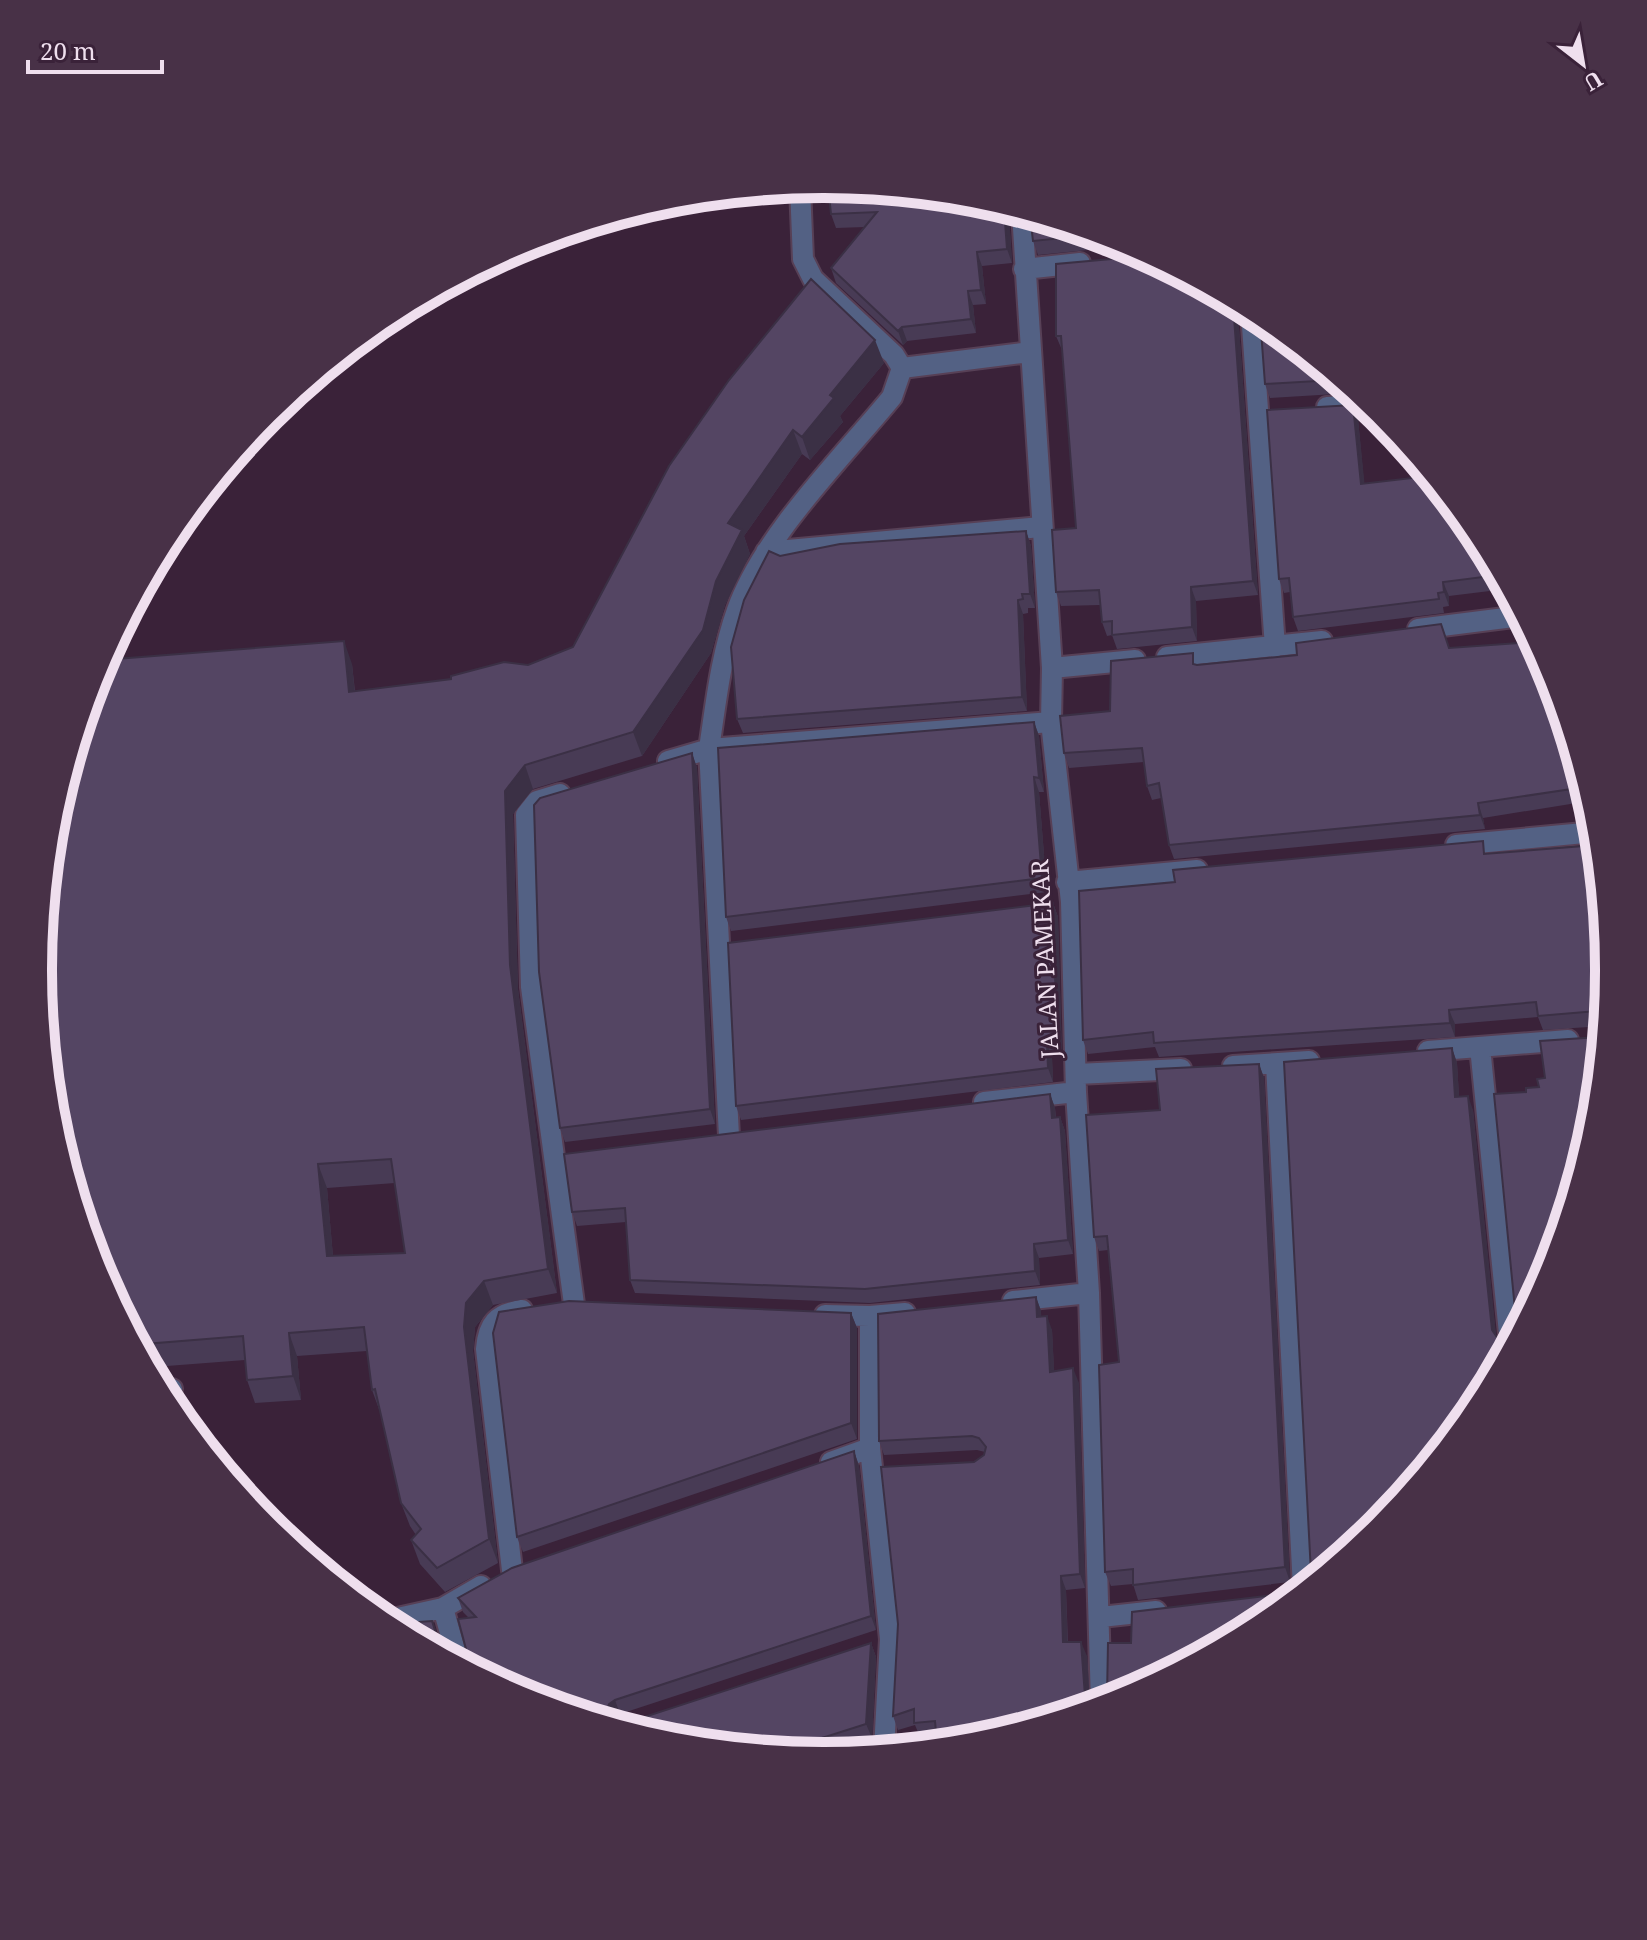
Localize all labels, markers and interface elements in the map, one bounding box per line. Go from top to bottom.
scale bar [28,24,162,74]
north arrow [1543,24,1623,104]
text: 20 m [40,34,96,67]
text: U [1579,65,1609,99]
street label: JALAN PAMEKAR [1022,858,1066,1060]

